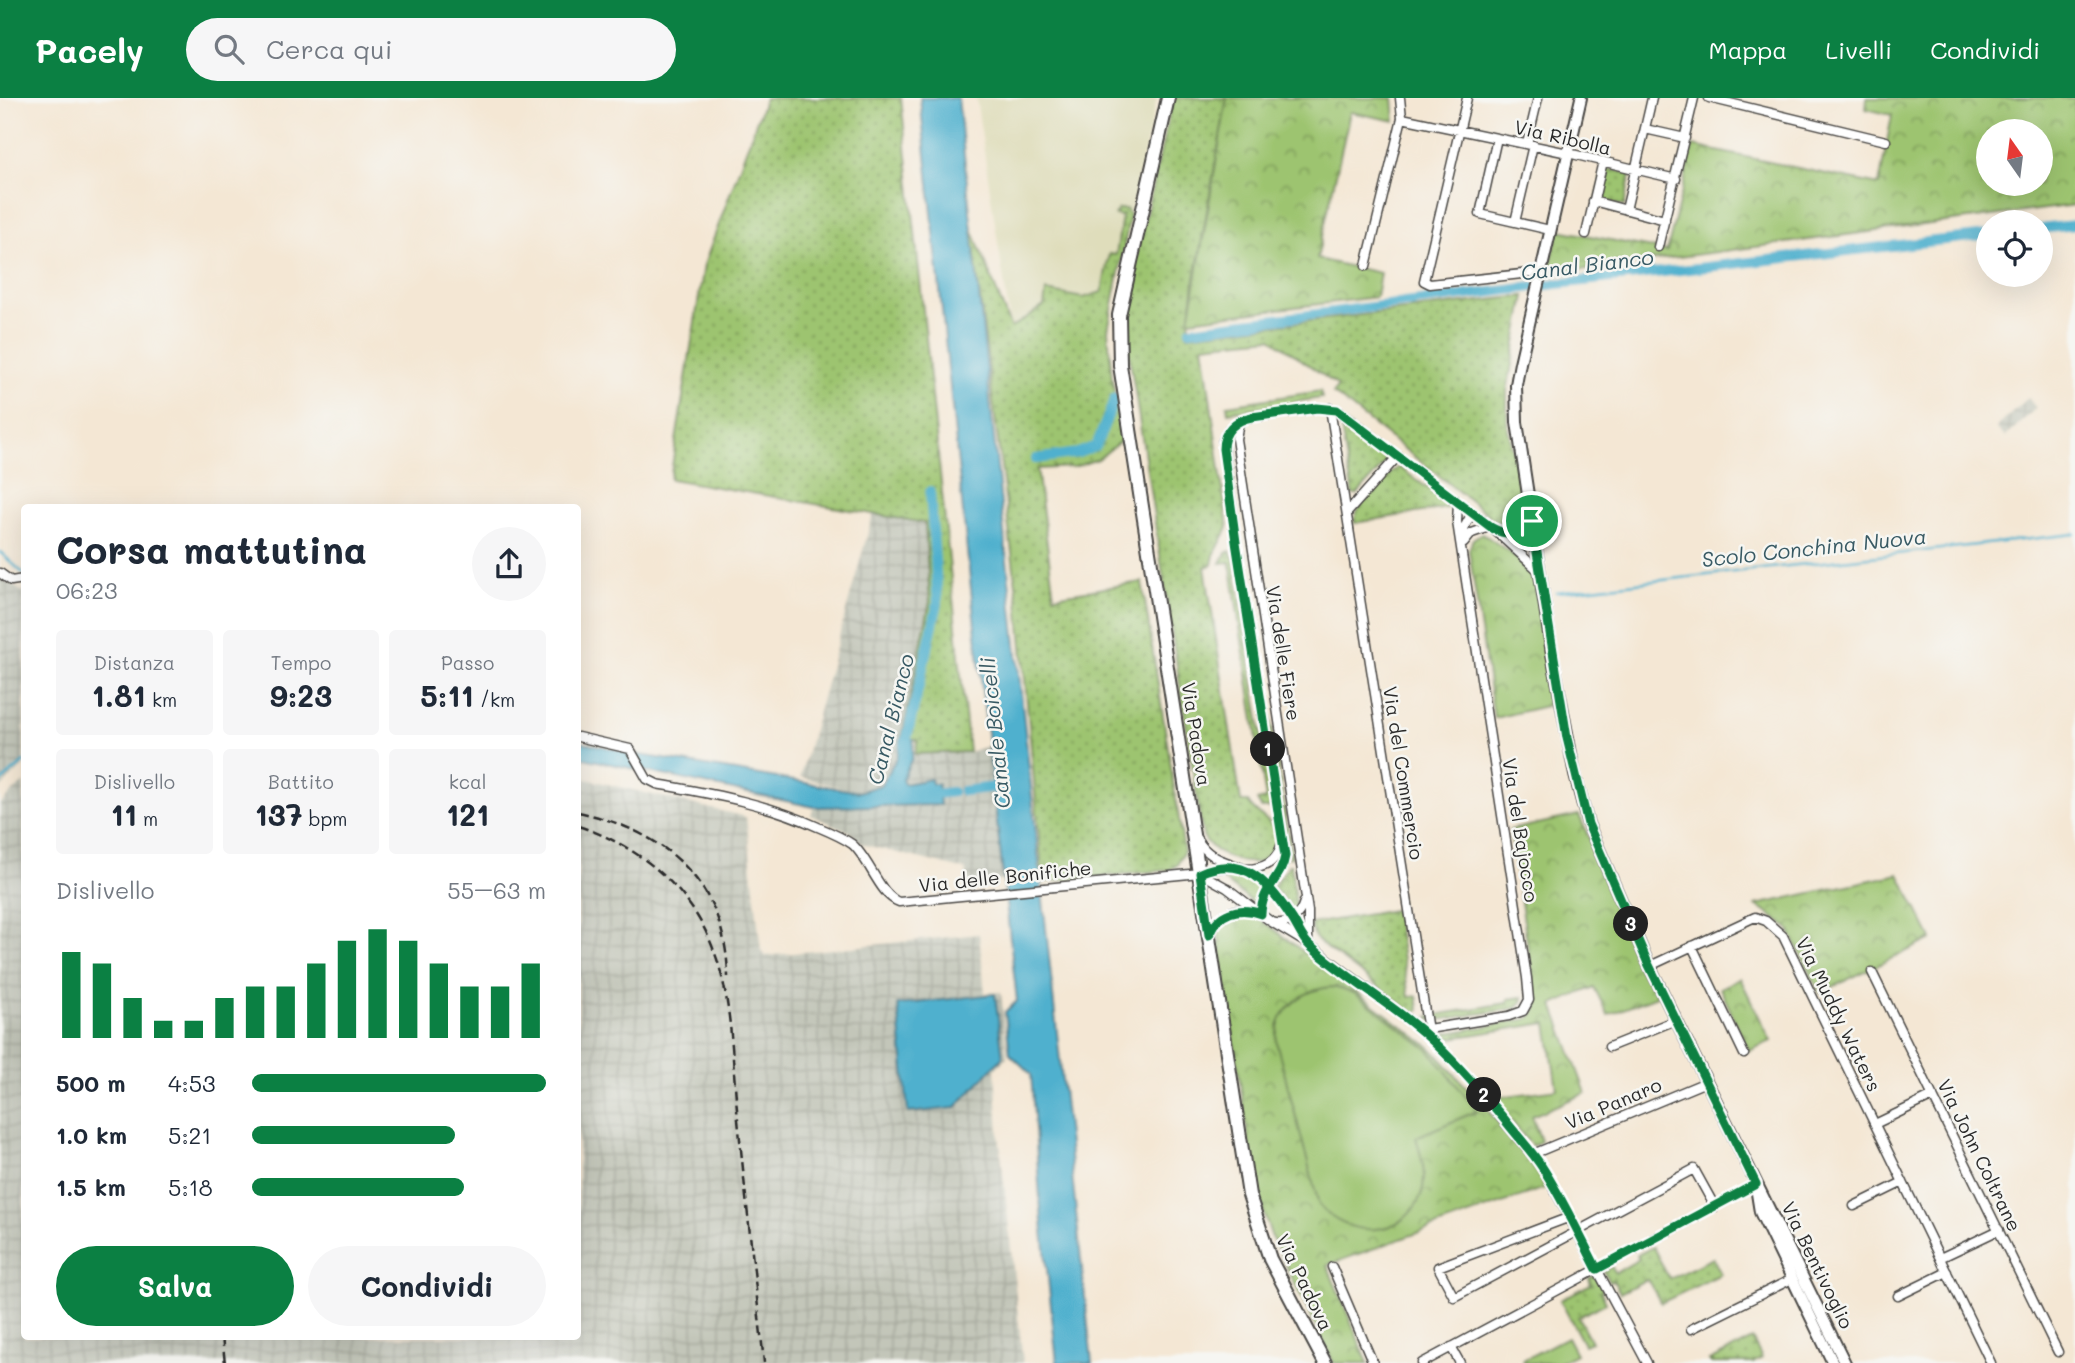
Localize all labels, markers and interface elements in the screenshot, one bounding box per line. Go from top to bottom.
search box [186,18,676,81]
text: Pacely [35,28,144,71]
icon: search [210,30,248,68]
text: Cerca qui [266,32,392,66]
text: Mappa [1709,34,1787,65]
text: Livelli [1825,34,1892,65]
text: Condividi [1930,34,2040,65]
street label: Via Ribolla [1512,114,1614,160]
north arrow [1976,119,2053,196]
map controls [1976,119,2053,287]
button: locate [1976,210,2053,287]
water label: Canal Bianco [1519,242,1655,286]
pin [1502,491,1562,551]
icon: arrive [1513,502,1551,540]
water label: Scolo Conchina Nuova [1700,522,1928,572]
text: Corsa mattutina [56,524,367,574]
button: share [472,527,546,601]
text: 06:23 [56,575,118,605]
street label: Via delle Fiere [1261,584,1307,722]
text: Distanza [94,650,175,675]
text: Tempo [271,650,331,675]
text: Passo [441,650,494,675]
water label: Canal Bianco [861,651,919,787]
water label: Canale Boicelli [973,655,1015,810]
text: 1.81 [91,675,146,715]
text: 9:23 [270,675,332,715]
text: 5:11 [420,675,474,715]
street label: Via Padova [1176,680,1218,788]
street label: Via del Commercio [1378,684,1430,862]
text: km [146,687,177,712]
text: /km [474,687,515,712]
pin: 1 [1250,732,1286,766]
text: 1 [1263,736,1272,761]
street label: Via del Bajocco [1497,756,1545,904]
text: Dislivello [94,769,175,794]
text: Battito [268,769,334,794]
text: kcal [449,769,487,794]
text: 11 [110,794,137,834]
text: 137 [254,794,302,834]
text: 121 [446,794,489,834]
text: m [137,806,158,831]
text: bpm [302,806,348,831]
street label: Via delle Bonifiche [917,855,1093,897]
text: Dislivello [56,875,154,905]
text: 55–63 m [447,875,546,905]
pin: 3 [1614,906,1648,942]
text: 3 [1625,911,1636,936]
street label: Via Muddy Waters [1791,933,1887,1095]
text: 500 m [56,1068,126,1098]
text: 4:53 [168,1068,216,1098]
street label: Via Panaro [1561,1071,1665,1135]
street label: Via John Coltrane [1932,1075,2028,1235]
pin: 2 [1466,1077,1502,1112]
text: 2 [1478,1082,1489,1107]
text: 1.0 km [56,1120,127,1150]
text: 5:21 [168,1120,212,1150]
text: 1.5 km [56,1172,126,1202]
text: 5:18 [168,1172,213,1202]
street label: Via Bentivoglio [1776,1197,1860,1333]
street label: Via Padova [1271,1230,1339,1334]
button: Salva [56,1246,294,1326]
button: Condividi [308,1246,546,1326]

